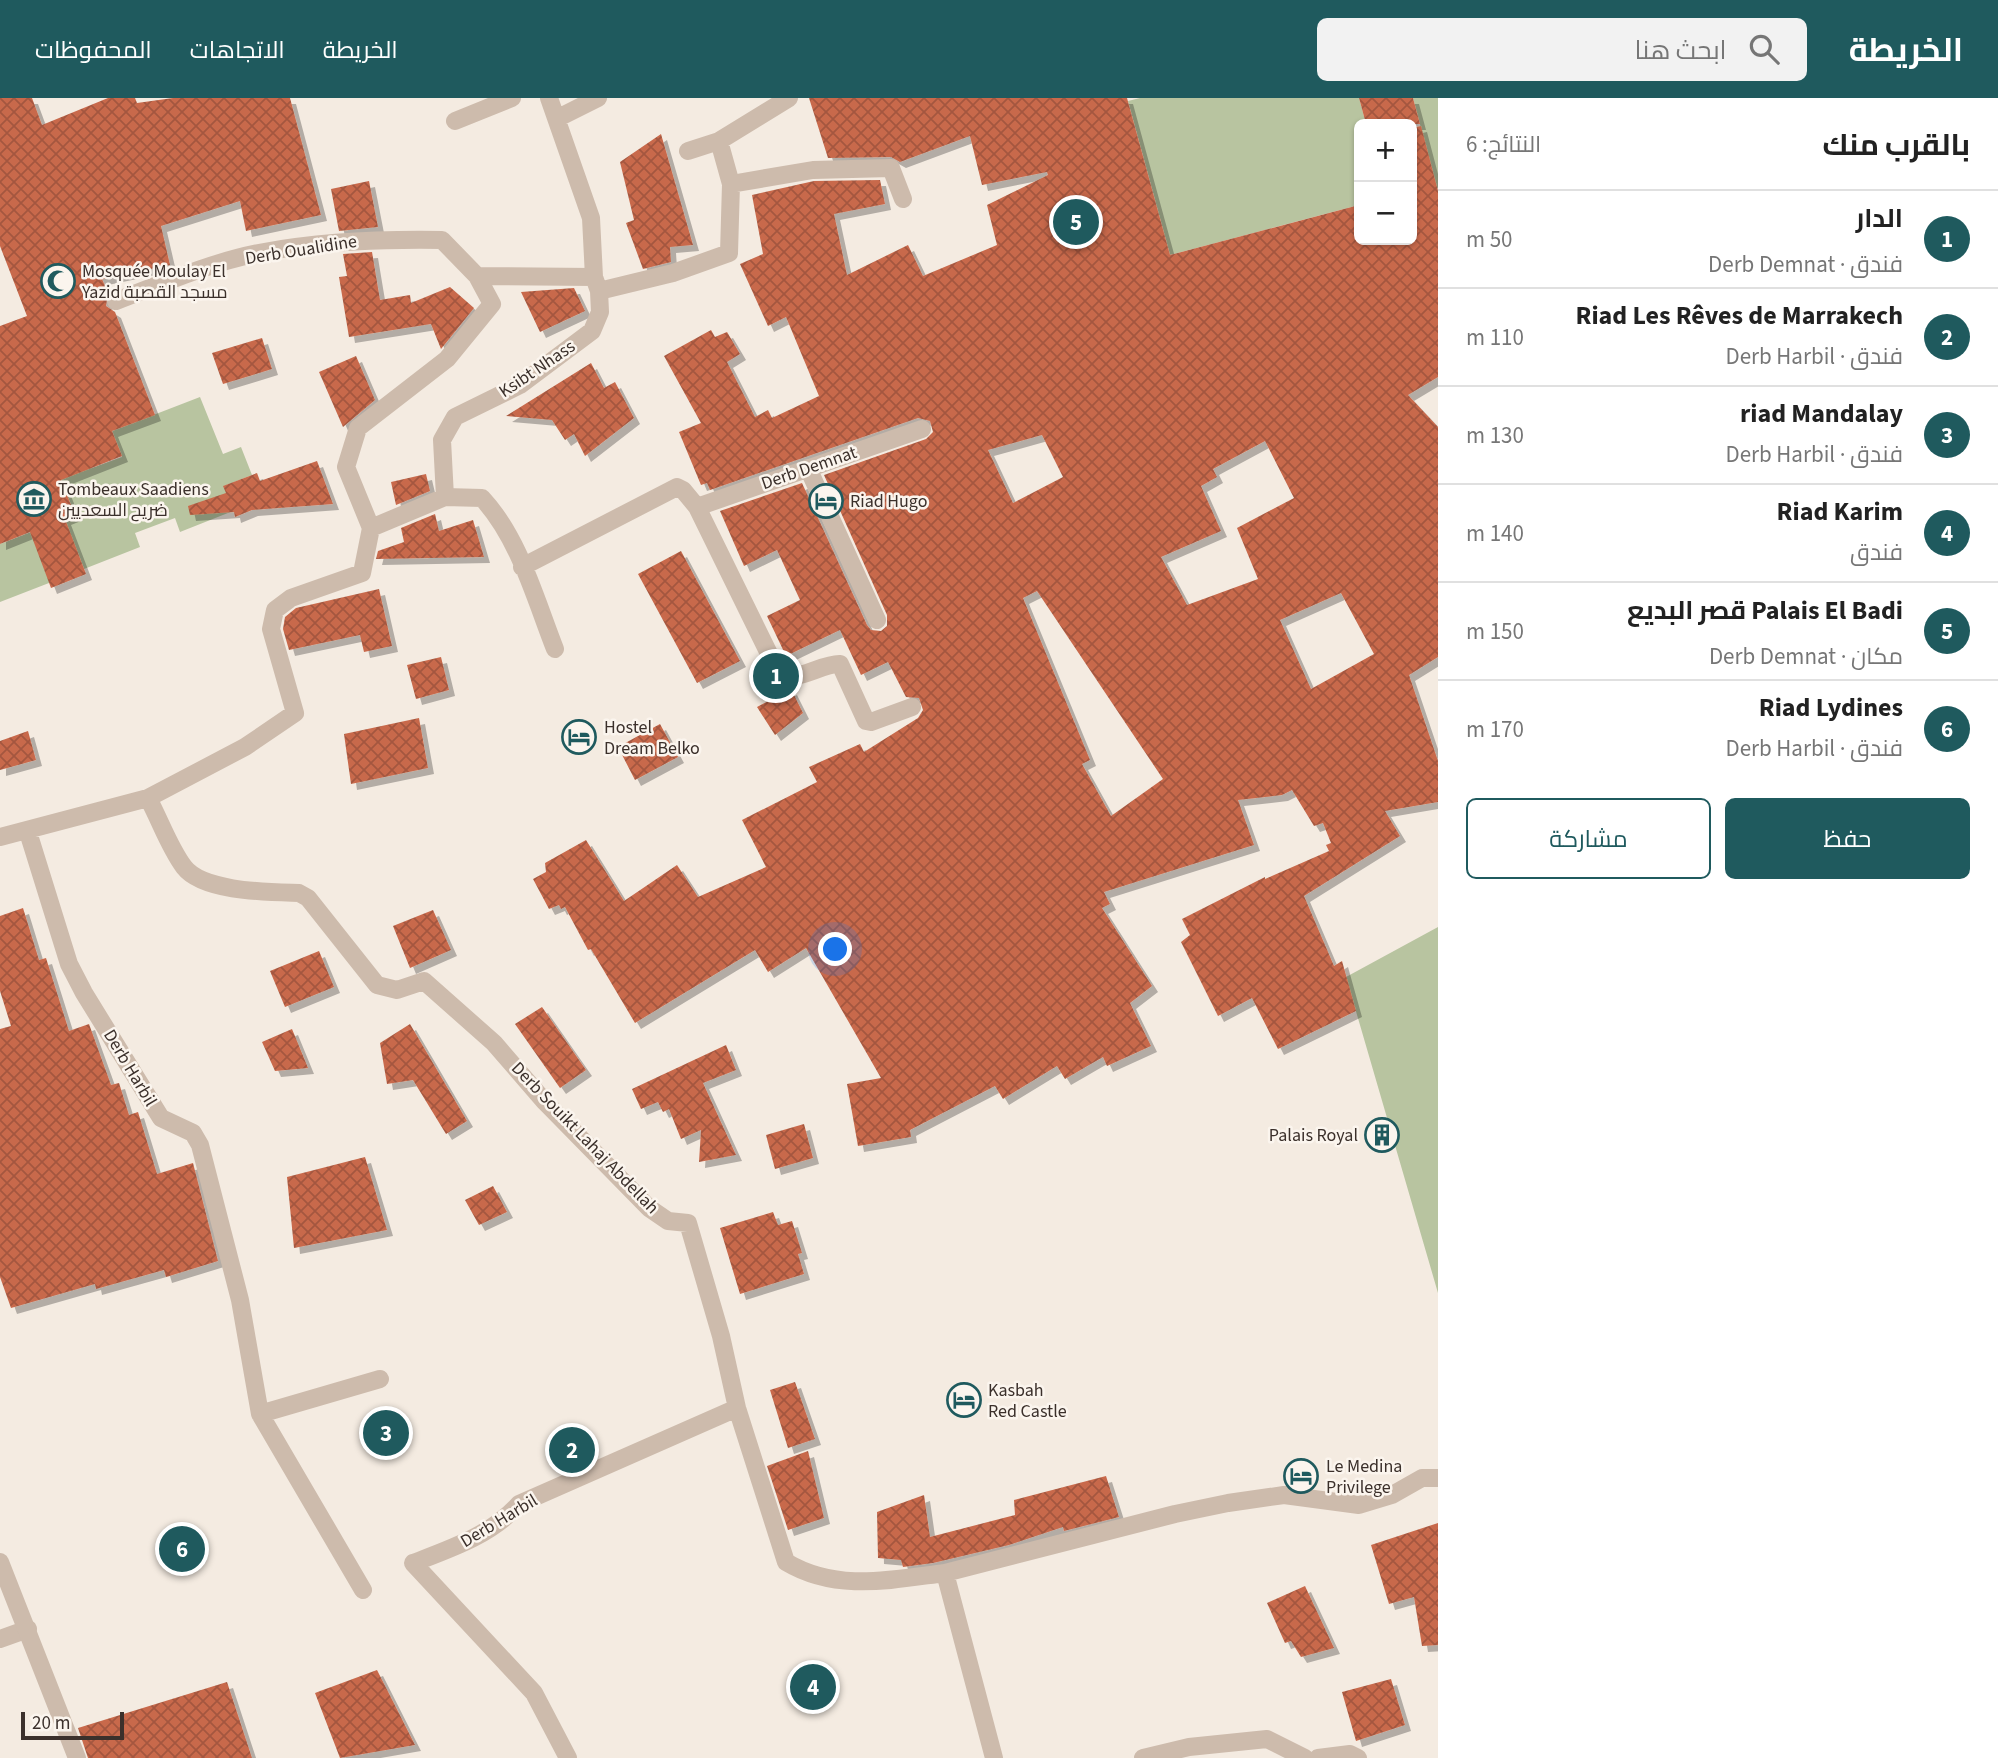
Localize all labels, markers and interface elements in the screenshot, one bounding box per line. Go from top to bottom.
search box [1317,18,1807,81]
text: الخريطة [1849,27,1963,74]
icon: search [1745,30,1783,68]
text: ابحث هنا [1635,32,1727,69]
text: المحفوظات [35,33,152,68]
text: الاتجاهات [190,33,285,68]
text: الخريطة [323,33,398,68]
map controls [1354,119,1417,245]
button: + [1354,119,1417,182]
text: بالقرب منك [1822,124,1970,167]
text: النتائج: 6 [1466,128,1541,161]
button: − [1354,182,1417,245]
pin: 5 [1053,196,1099,248]
text: الدار [1856,200,1903,237]
text: 50 m [1466,223,1513,256]
text: 1 [1941,223,1953,256]
street label: Derb Oualidine [243,229,359,271]
text: فندق · Derb Demnat [1708,248,1903,281]
place label: Mosquée Moulay El Yazid مسجد القصبة [81,259,228,305]
mosque icon: Mosquée Moulay El Yazid مسجد القصبة [39,262,77,300]
text: Riad Les Rêves de Marrakech [1575,297,1903,334]
text: 110 m [1466,321,1524,354]
text: 2 [1941,321,1953,354]
street label: Ksibt Nhass [494,334,580,404]
text: فندق · Derb Harbil [1726,340,1903,373]
text: riad Mandalay [1740,395,1903,432]
text: 130 m [1466,419,1524,452]
text: 3 [1941,419,1953,452]
text: فندق · Derb Harbil [1726,438,1903,471]
street label: Derb Demnat [758,440,860,496]
place label: Tombeaux Saadiens ضريح السعديين [58,477,209,523]
museum icon: Tombeaux Saadiens ضريح السعديين [15,480,53,518]
hotel icon: Riad Hugo [807,482,845,520]
place label: Riad Hugo [850,489,927,514]
text: Riad Karim [1777,493,1903,530]
text: 140 m [1466,517,1524,550]
text: 4 [1941,517,1953,550]
text: فندق [1850,536,1903,569]
text: Palais El Badi قصر البديع [1627,592,1903,629]
text: 150 m [1466,615,1524,648]
text: 5 [1941,615,1953,648]
text: مكان · Derb Demnat [1709,640,1903,673]
pin: 1 [753,650,799,702]
text: Riad Lydines [1759,689,1903,726]
text: 170 m [1466,713,1524,746]
text: 6 [1941,713,1953,746]
place label: Hostel Dream Belko [604,715,700,761]
hotel icon: Hostel Dream Belko [560,718,598,756]
text: فندق · Derb Harbil [1726,732,1903,765]
button: مشاركة [1466,798,1711,879]
button: حفظ [1725,798,1970,879]
your location [818,932,852,966]
street label: Derb Harbil [97,1025,163,1111]
street label: Derb Souikt Lahaj Abdellah [505,1056,665,1220]
building icon: Palais Royal [1363,1116,1401,1154]
place label: Palais Royal [1269,1123,1358,1148]
place label: Kasbah Red Castle [988,1378,1067,1424]
hotel icon: Kasbah Red Castle [945,1381,983,1419]
pin: 3 [363,1407,409,1459]
pin: 2 [549,1424,595,1476]
place label: Le Medina Privilege [1326,1454,1402,1500]
hotel icon: Le Medina Privilege [1282,1457,1320,1495]
street label: Derb Harbil [456,1488,542,1554]
pin: 6 [159,1523,205,1575]
pin: 4 [790,1661,836,1713]
scale bar [21,1709,124,1741]
text: 20 m [32,1710,70,1737]

